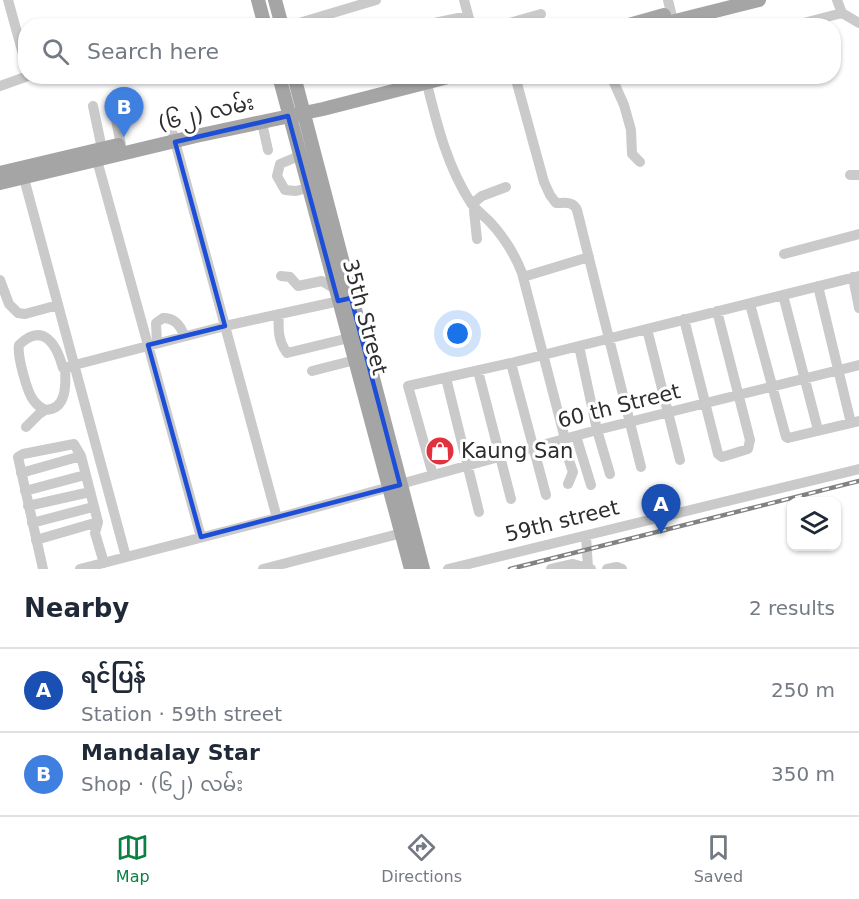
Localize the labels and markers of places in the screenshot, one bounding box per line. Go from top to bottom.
pin: B [104,88,144,137]
shop icon: Kaung San [424,435,456,467]
place label: Kaung San [461,439,573,463]
pin: A [642,484,680,534]

